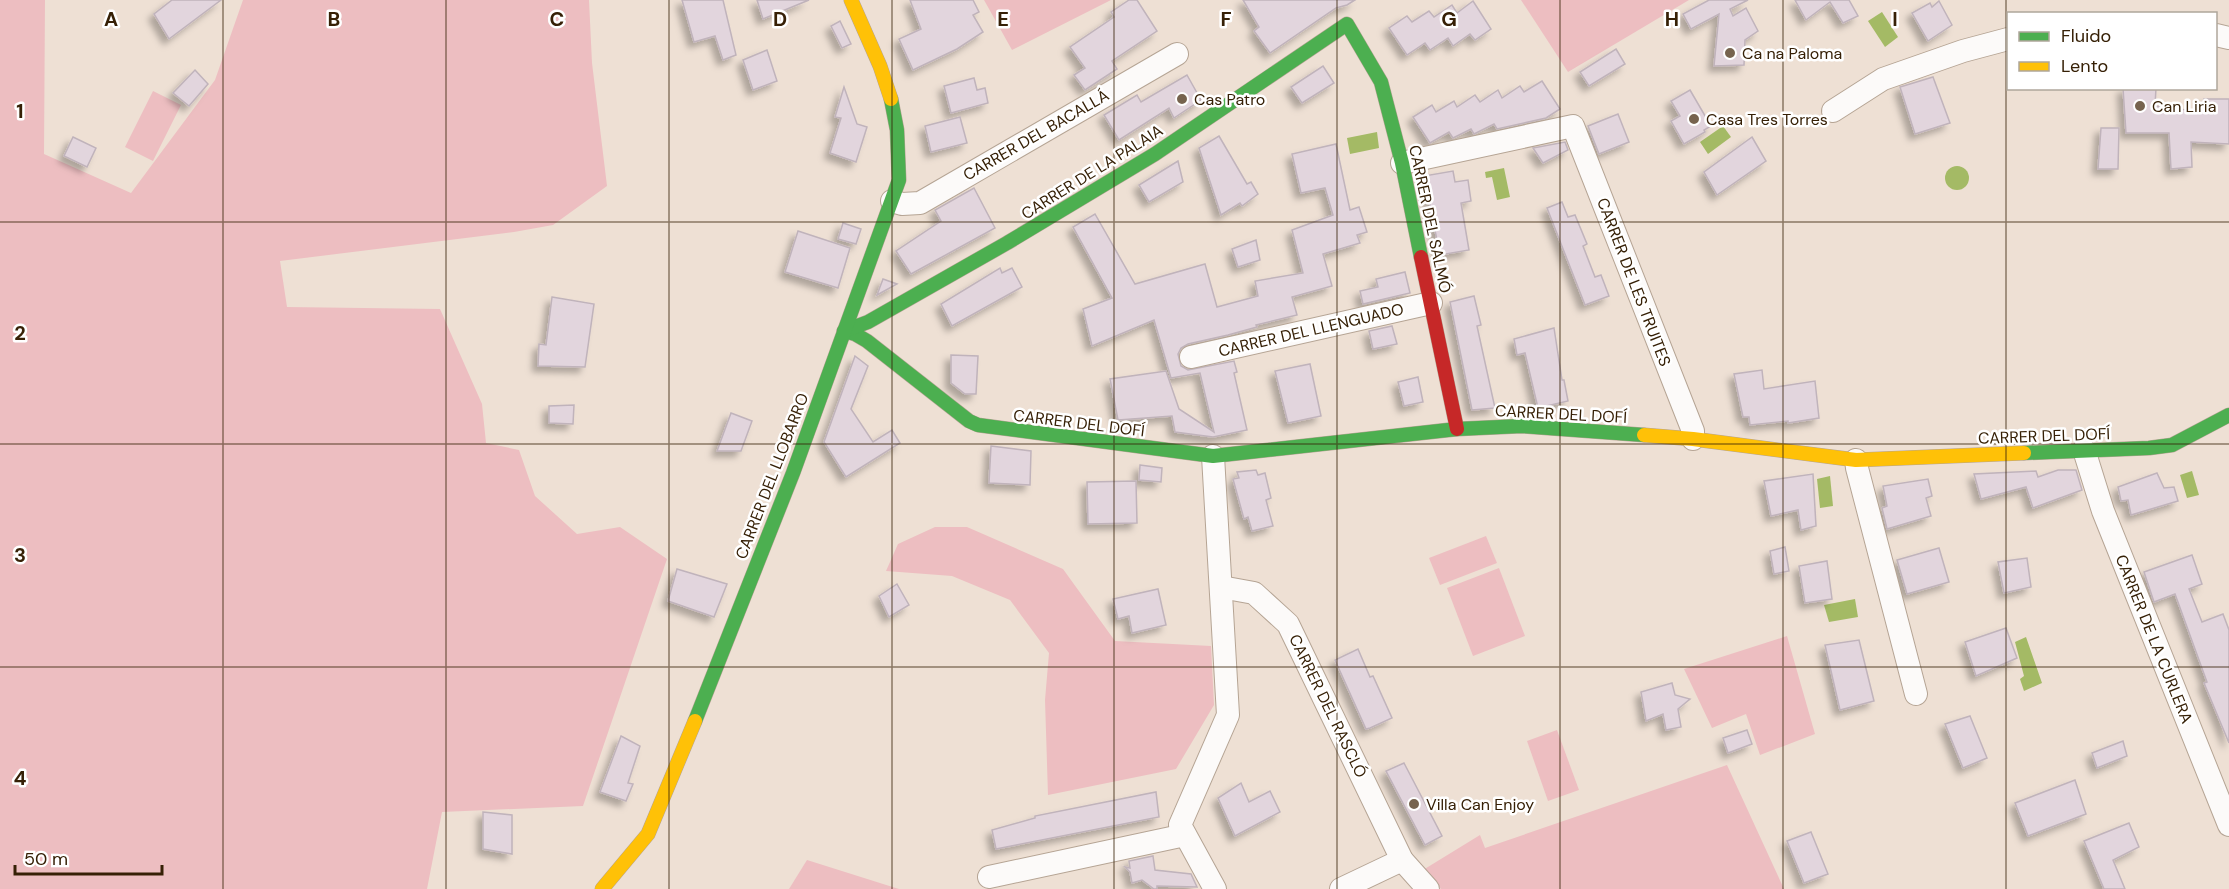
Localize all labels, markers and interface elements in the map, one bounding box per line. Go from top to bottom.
text: A [104,6,118,32]
text: B [328,6,340,32]
text: C [550,6,564,32]
text: D [773,6,787,32]
text: E [997,6,1009,32]
text: F [1220,6,1232,32]
text: G [1441,6,1457,32]
text: H [1665,6,1679,32]
text: I [1892,6,1898,32]
legend [2007,12,2217,90]
text: Fluido [2061,24,2111,48]
place label: Ca na Paloma [1742,43,1842,64]
marker: Ca na Paloma [1723,46,1737,60]
text: Lento [2061,54,2108,78]
street label: CARRER DEL BACALLÁ [959,84,1113,185]
place label: Cas Patro [1194,89,1265,110]
marker: Cas Patro [1175,92,1189,106]
place label: Can Liria [2152,96,2216,117]
text: 1 [16,98,24,124]
marker: Can Liria [2133,99,2147,113]
place label: Casa Tres Torres [1706,109,1828,130]
marker: Casa Tres Torres [1687,112,1701,126]
street label: CARRER DE LA PALAIA [1017,120,1167,224]
street label: CARRER DEL SALMÓ [1404,143,1456,295]
street label: CARRER DE LES TRUITES [1592,195,1676,369]
street label: CARRER DEL LLENGUADO [1216,298,1406,362]
text: 2 [14,320,26,346]
street label: CARRER DEL LLOBARRO [731,390,813,562]
street label: CARRER DEL DOFÍ [1495,400,1628,428]
street label: CARRER DEL DOFÍ [1012,405,1146,441]
street label: CARRER DEL DOFÍ [1978,423,2111,449]
text: 3 [14,542,26,568]
street label: CARRER DE LA CURLERA [2110,551,2198,727]
street label: CARRER DEL RASCLÓ [1284,631,1372,781]
text: 4 [14,765,27,791]
place label: Villa Can Enjoy [1426,794,1534,815]
marker: Villa Can Enjoy [1407,797,1421,811]
scale bar [15,838,162,876]
text: 50 m [24,847,68,871]

